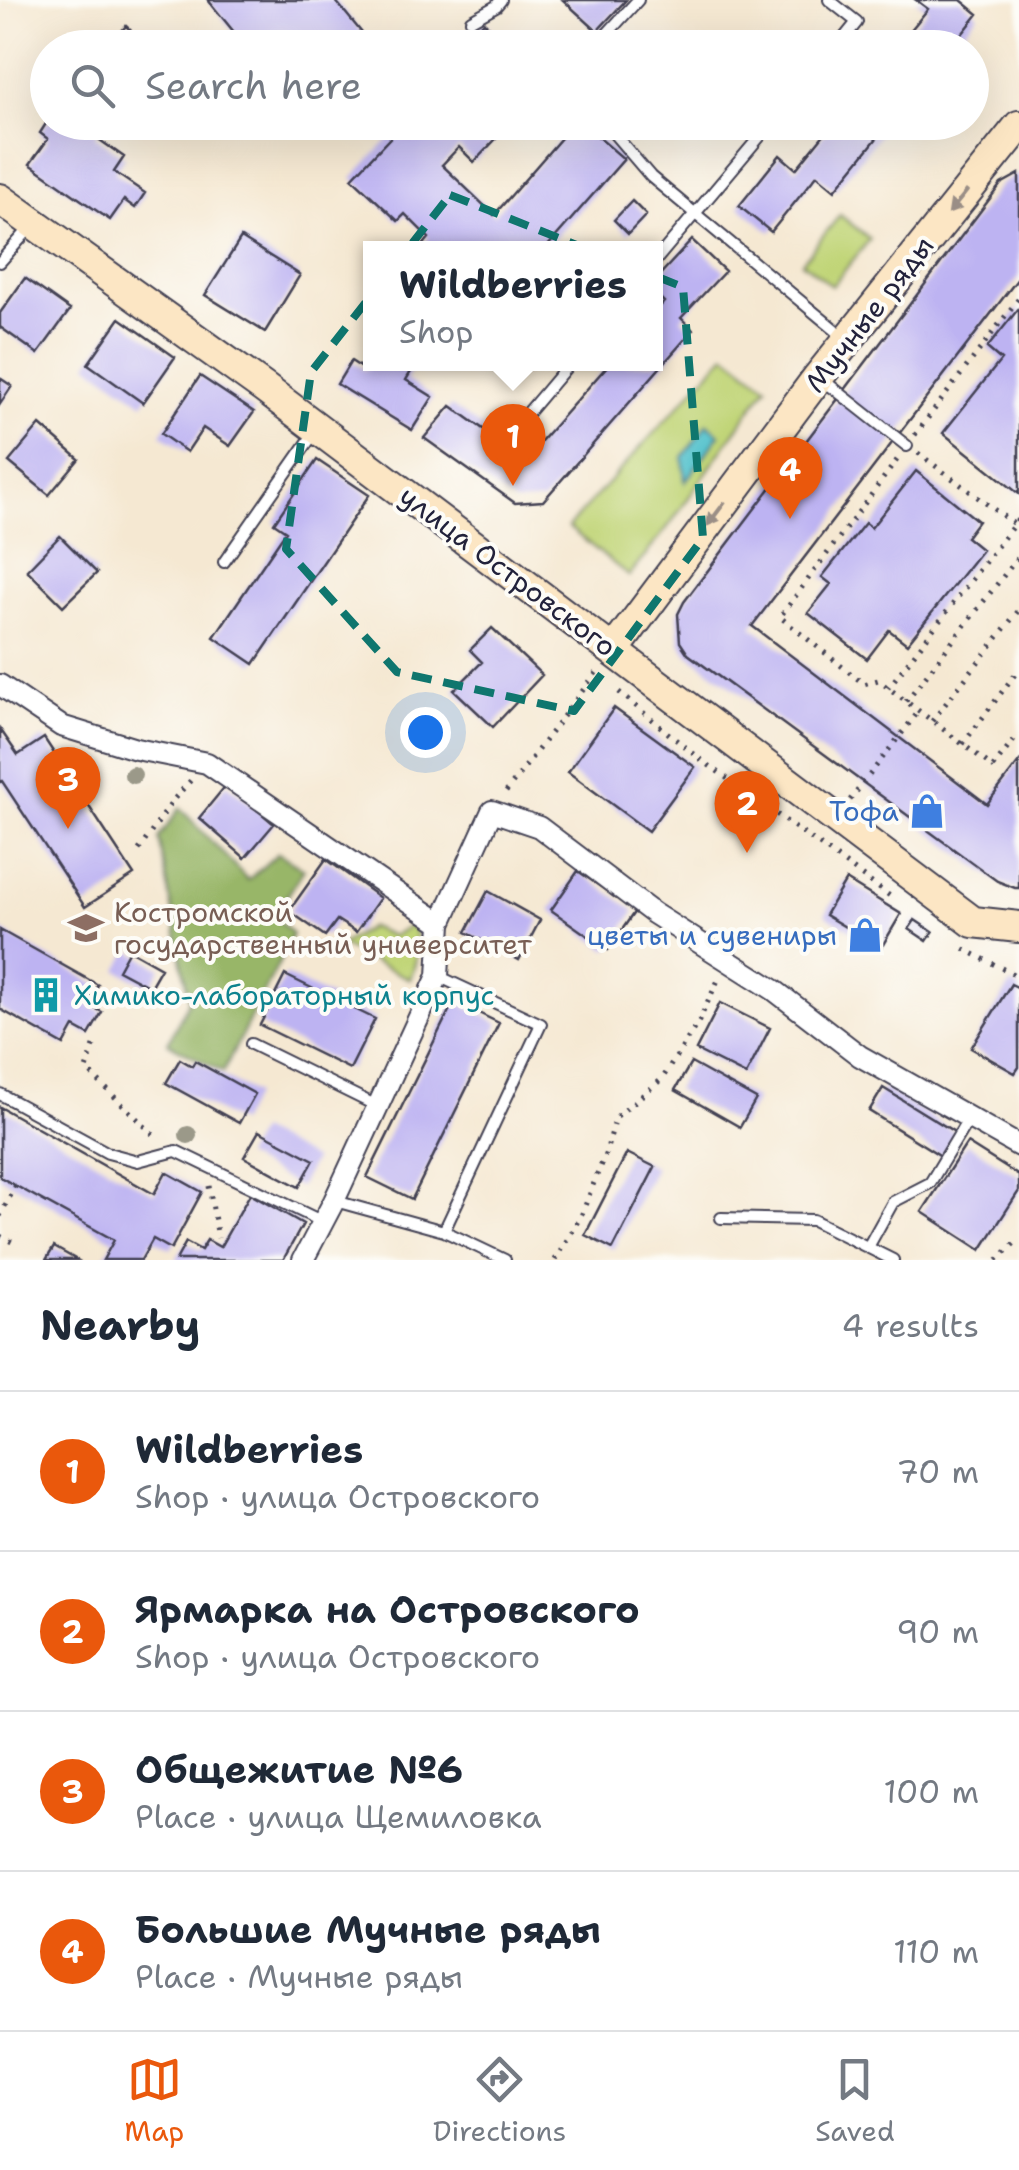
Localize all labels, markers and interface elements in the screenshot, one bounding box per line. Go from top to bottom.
search box [30,30,989,140]
icon: search [65,58,120,113]
text: Search here [145,60,362,111]
one-way arrow [948,189,969,215]
street label: Мучные ряды [796,228,942,400]
popup [363,241,663,371]
text: Wildberries [399,259,627,310]
text: Shop [399,310,474,353]
pin: 1 [480,404,546,486]
pin: 4 [758,436,822,519]
street label: улица Островского [392,477,624,665]
one-way arrow [706,501,726,527]
your location [400,707,451,758]
pin: 3 [36,746,100,829]
pin: 2 [714,770,780,853]
place label: Тофа [829,792,899,830]
shop icon: Тофа [908,792,946,830]
place label: Костромской государственный университет [114,893,532,963]
school or university icon: Костромской государственный университет [67,909,105,947]
place label: цветы и сувениры [587,916,837,954]
shop icon: цветы и сувениры [846,916,884,954]
building icon: Химико-лабораторный корпус [27,976,65,1014]
place label: Химико-лабораторный корпус [74,976,495,1014]
text: Nearby [40,1297,200,1353]
text: 4 results [842,1304,979,1347]
text: Wildberries [135,1424,363,1475]
text: 1 [65,1450,80,1493]
text: 70 m [896,1450,979,1493]
text: Shop · улица Островского [135,1475,540,1518]
text: Ярмарка на Островского [135,1584,640,1635]
text: 2 [61,1610,84,1653]
text: 90 m [896,1610,979,1653]
text: Shop · улица Островского [135,1635,540,1678]
text: Общежитие №6 [135,1744,463,1795]
text: 3 [61,1770,84,1813]
text: 100 m [883,1770,979,1813]
text: Place · улица Щемиловка [135,1795,542,1838]
text: Большие Мучные ряды [135,1904,601,1955]
text: 4 [61,1930,84,1973]
text: 110 m [893,1930,979,1973]
text: Place · Мучные ряды [135,1955,463,1998]
tab: Map [124,2052,184,2150]
tab: Directions [433,2052,566,2150]
tab: Saved [815,2052,895,2150]

